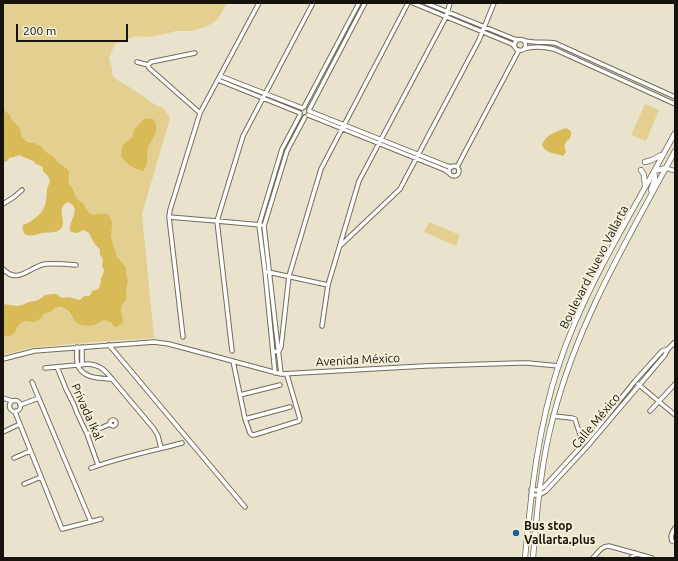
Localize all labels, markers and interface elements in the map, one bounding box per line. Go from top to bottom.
scale bar [18,16,130,42]
text: 200 m [23,24,56,37]
street label: Boulevard Nuevo Vallarta [557,203,631,331]
street label: Avenida México [315,351,401,369]
street label: Privada Ikal [68,381,106,443]
street label: Calle México [569,390,623,452]
place label: Bus stop Vallarta.plus [524,519,595,547]
marker: Bus stop Vallarta.plus [511,528,521,538]

